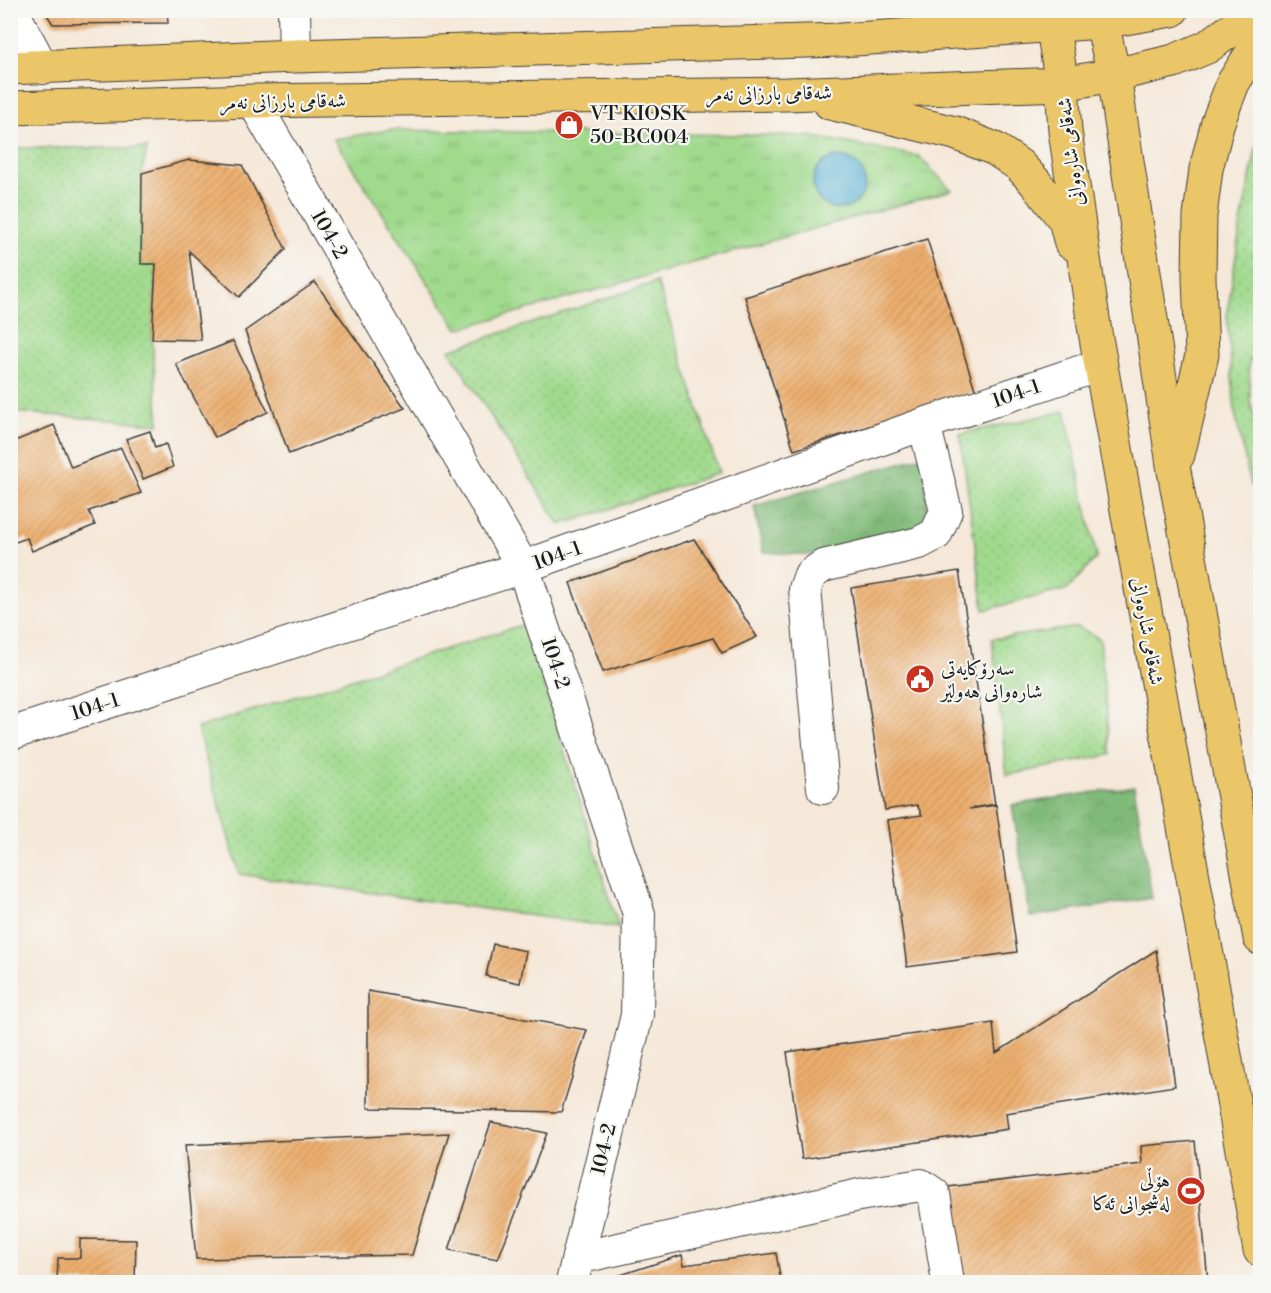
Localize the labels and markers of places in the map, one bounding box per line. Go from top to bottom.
place label: VT KIOSK 50-BC004 [589,102,688,150]
shop icon: VT KIOSK 50-BC004 [553,109,585,141]
place label: سەرۆکایەتی شارەوانی هەولێر [939,657,1043,705]
public building icon: سەرۆکایەتی شارەوانی هەولێر [904,663,936,695]
place label: هۆڵی لەشجوانی ئەکا [1093,1167,1170,1217]
sports icon: هۆڵی لەشجوانی ئەکا [1175,1175,1207,1207]

